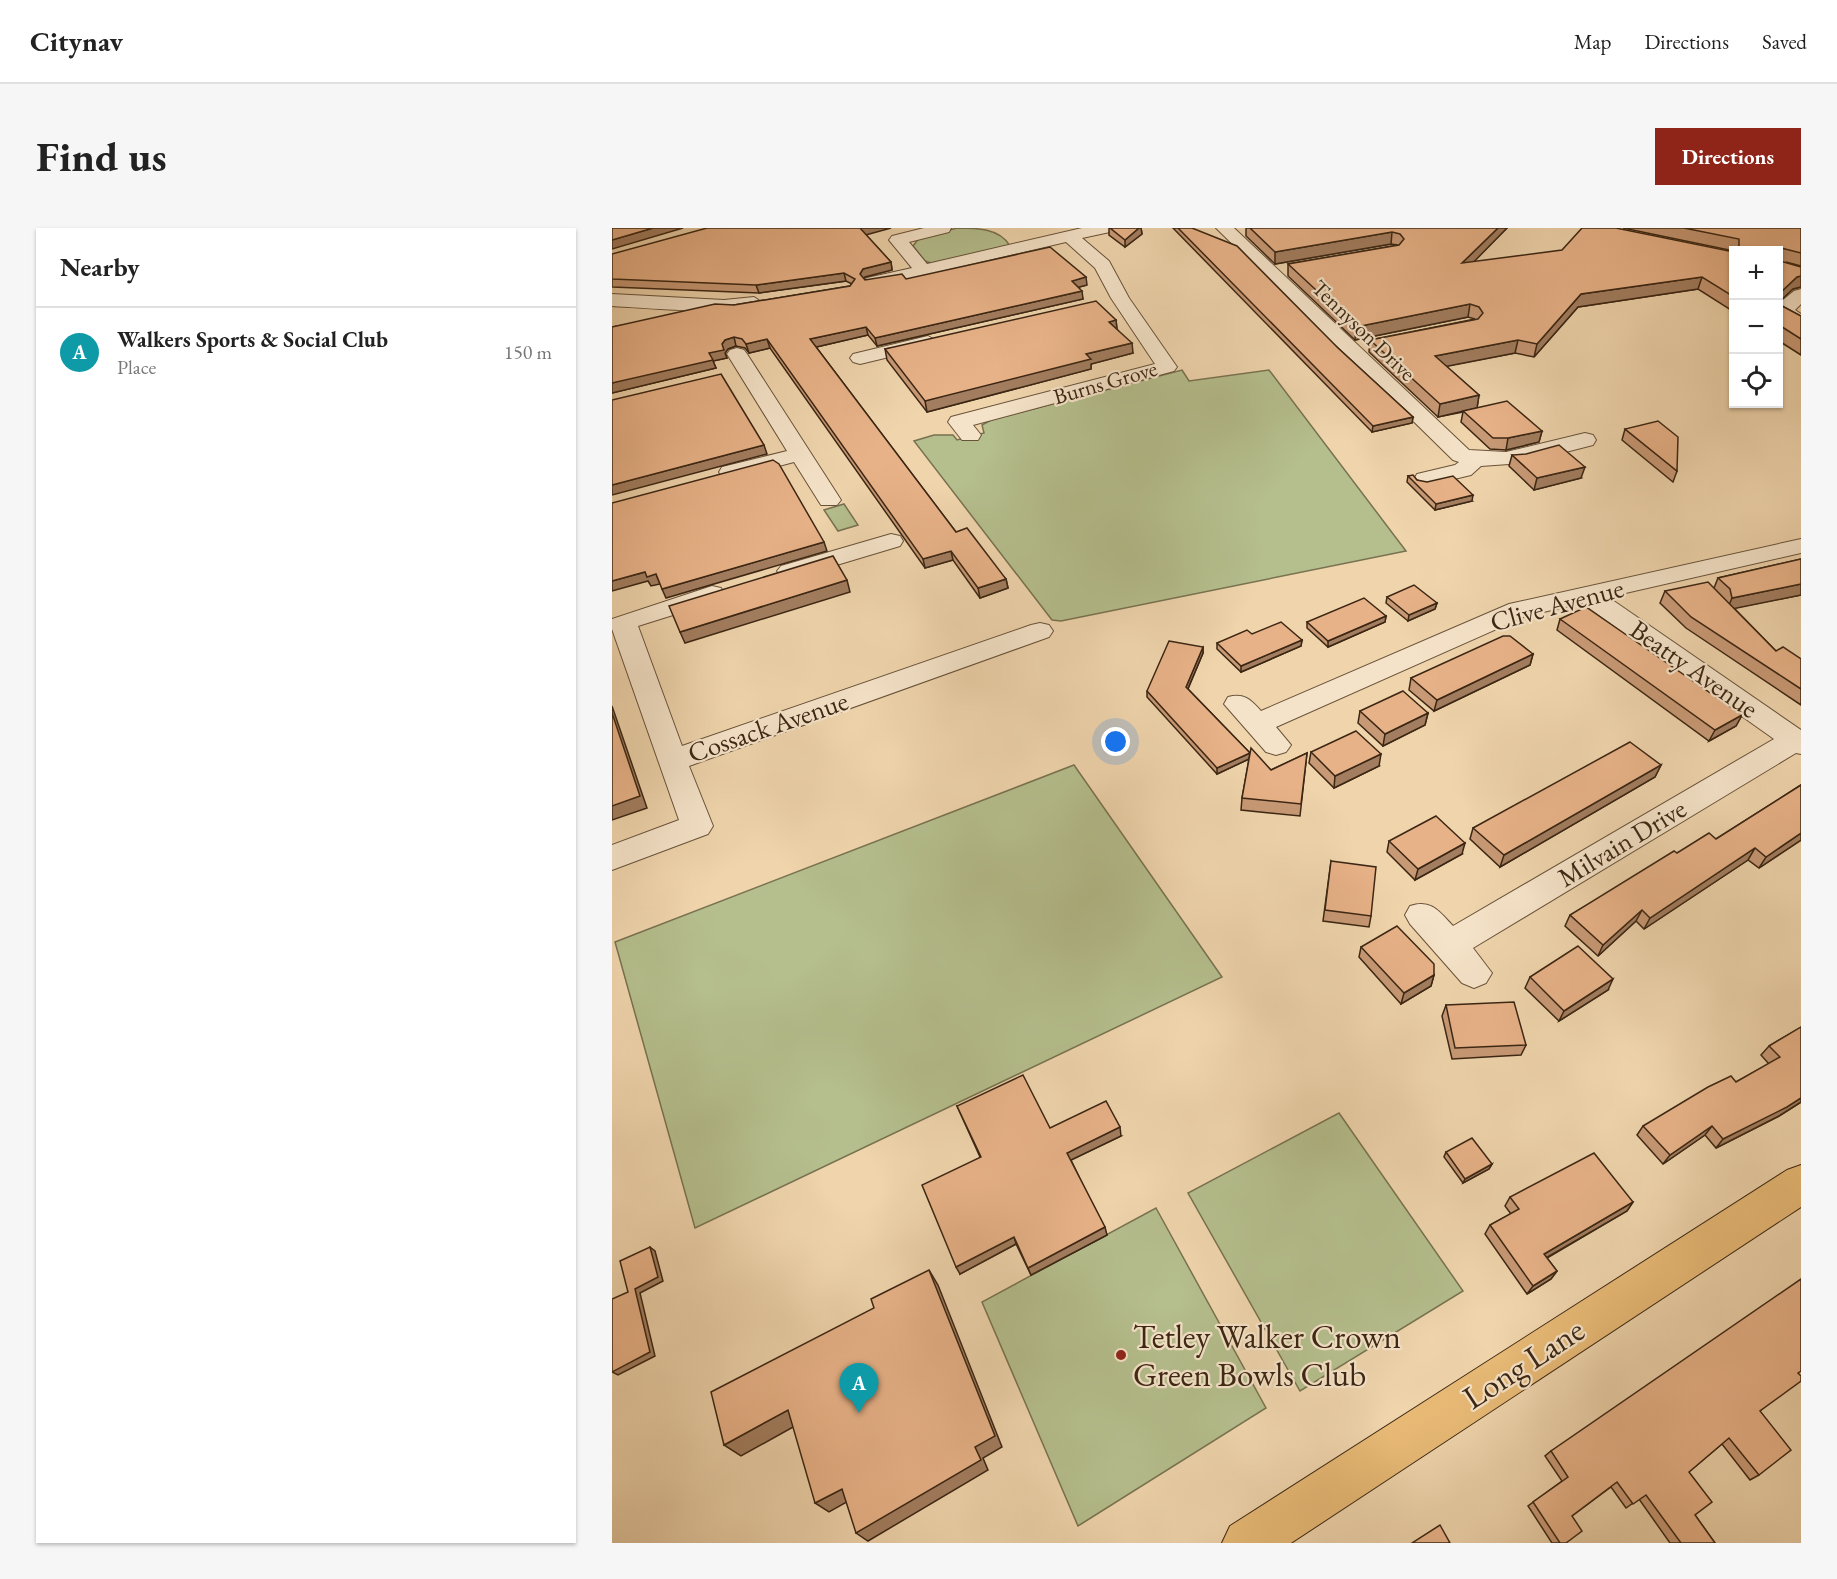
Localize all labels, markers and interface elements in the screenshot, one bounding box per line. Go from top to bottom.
text: Citynav [30,23,123,59]
text: Map [1574,28,1611,55]
text: Directions [1644,28,1729,55]
text: Saved [1762,28,1807,55]
button: Directions [1655,128,1801,185]
text: Find us [36,129,167,184]
map controls [1729,246,1783,408]
button: + [1729,246,1783,300]
text: Nearby [60,250,140,284]
street label: Tennyson Drive [1305,273,1422,388]
button: − [1729,300,1783,354]
text: Walkers Sports & Social Club [117,325,388,354]
text: A [72,339,87,365]
text: 150 m [504,339,552,365]
text: Place [117,354,156,380]
street label: Burns Grove [1050,354,1161,411]
button: locate [1729,354,1783,408]
street label: Clive Avenue [1486,570,1627,639]
street label: Beatty Avenue [1623,612,1765,726]
street label: Cossack Avenue [683,683,853,770]
your location [1101,727,1130,756]
street label: Milvain Drive [1551,791,1692,895]
street label: Long Lane [1454,1308,1592,1419]
place label: Tetley Walker Crown Green Bowls Club [1133,1315,1401,1396]
marker: Tetley Walker Crown Green Bowls Club [1114,1348,1128,1362]
pin: A [840,1364,878,1413]

